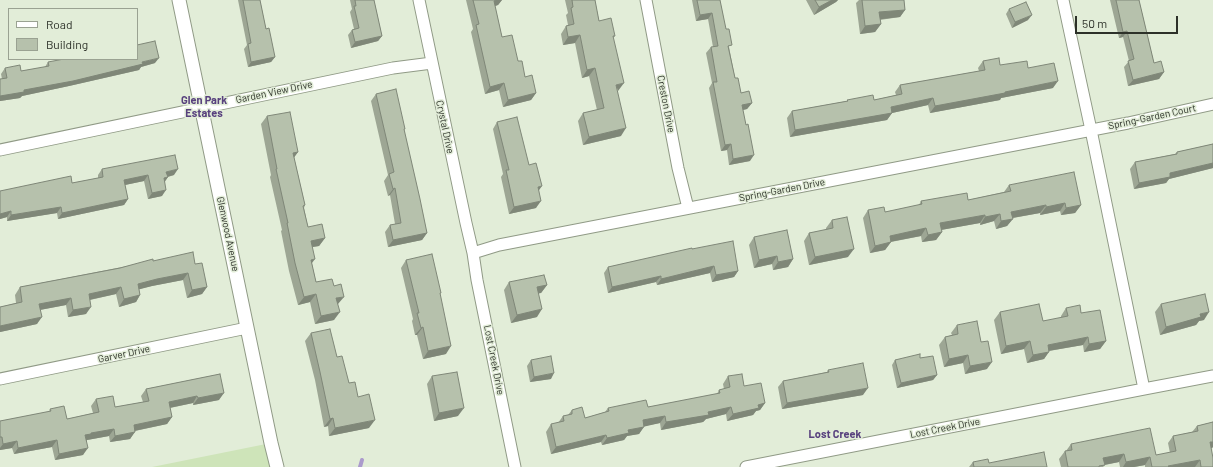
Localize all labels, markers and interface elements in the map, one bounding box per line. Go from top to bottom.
legend [8,8,138,60]
scale bar [1077,8,1180,34]
text: 50 m [1082,16,1107,30]
text: Road [46,17,73,31]
text: Building [46,37,88,51]
street label: Creston Drive [655,74,677,134]
street label: Garden View Drive [235,78,313,106]
district label: Glen Park Estates [181,93,227,119]
street label: Crystal Drive [433,99,457,155]
street label: Spring-Garden Court [1107,102,1197,132]
street label: Spring-Garden Drive [738,176,826,204]
street label: Glenwood Avenue [214,195,242,273]
street label: Lost Creek Drive [481,324,507,396]
street label: Garver Drive [97,343,151,365]
street label: Lost Creek Drive [909,415,981,441]
district label: Lost Creek [809,427,861,441]

